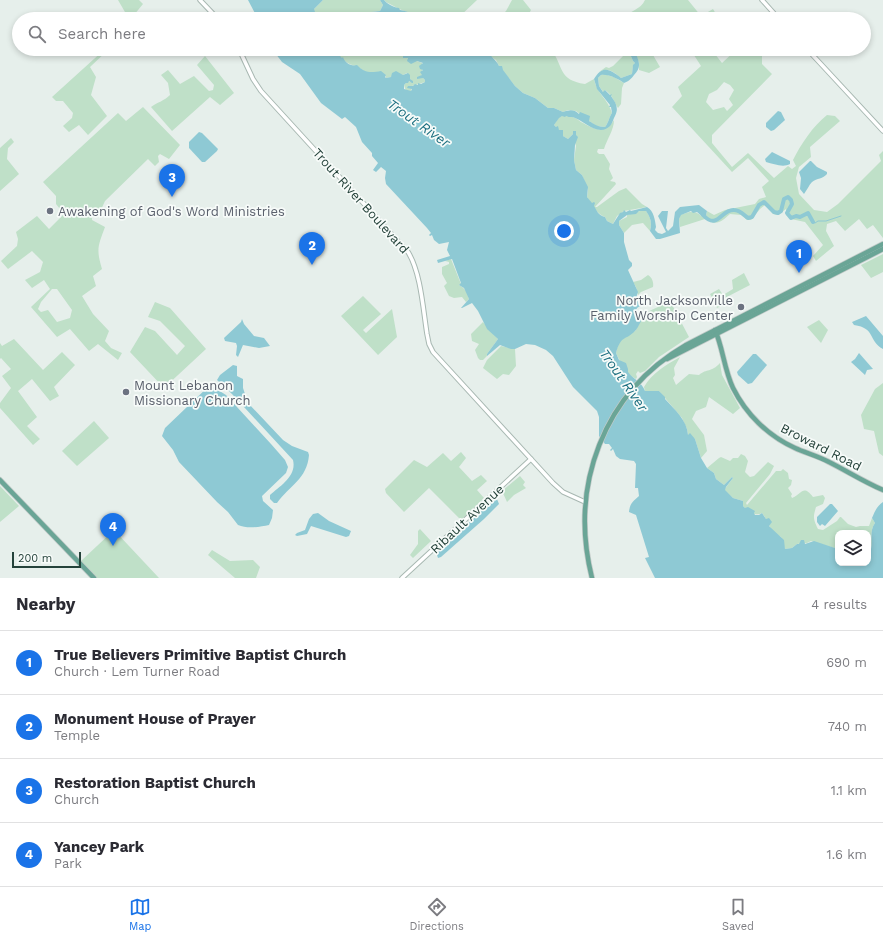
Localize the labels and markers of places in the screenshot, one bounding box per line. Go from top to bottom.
pin: 3 [159,164,185,197]
place label: Awakening of God's Word Ministries [58,204,285,219]
marker: Awakening of God's Word Ministries [45,206,55,216]
pin: 2 [299,232,325,265]
pin: 1 [786,240,812,273]
place label: North Jacksonville Family Worship Center [590,293,733,323]
marker: North Jacksonville Family Worship Center [736,302,746,312]
place label: Mount Lebanon Missionary Church [134,378,250,408]
marker: Mount Lebanon Missionary Church [121,387,131,397]
pin: 4 [100,513,126,546]

